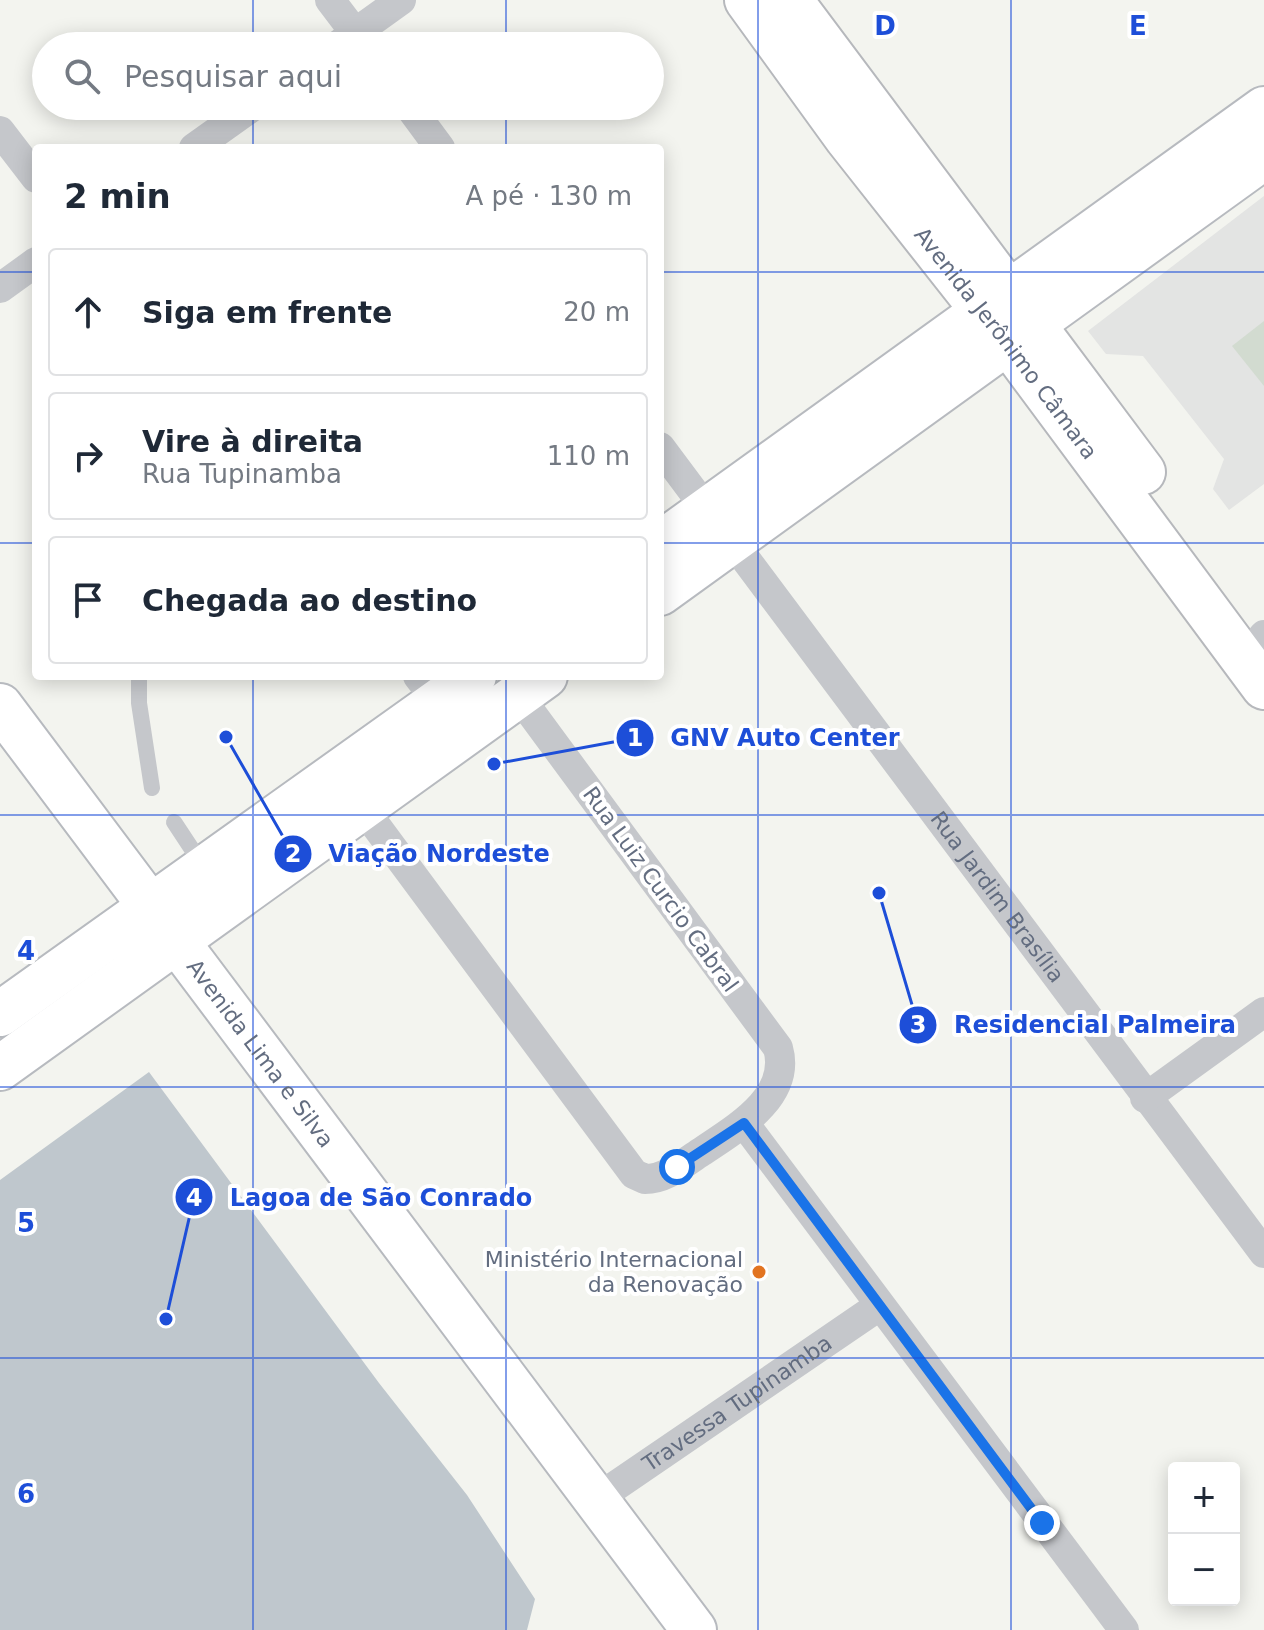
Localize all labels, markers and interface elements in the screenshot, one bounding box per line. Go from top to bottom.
text: D [874,11,896,41]
text: E [1129,11,1147,41]
search box [32,32,664,120]
icon: search [60,54,104,98]
text: Pesquisar aqui [124,59,342,94]
text: 2 min [64,176,171,216]
text: A pé · 130 m [465,181,632,211]
street label: Avenida Jerônimo Câmara [909,222,1102,464]
icon: ahead [66,290,110,334]
text: Siga em frente [142,295,392,330]
text: 20 m [563,297,630,327]
text: Vire à direita [142,424,363,459]
icon: right [66,434,110,478]
text: 110 m [547,441,630,471]
text: Rua Tupinamba [142,459,342,489]
icon: arrive [66,578,110,622]
text: Chegada ao destino [142,583,477,618]
callout: GNV Auto Center [615,714,916,762]
text: 1 [627,724,643,752]
text: GNV Auto Center [670,724,900,752]
street label: Rua Luiz Curcio Cabral [578,782,743,997]
street label: Rua Jardim Brasília [925,807,1069,987]
callout: Viação Nordeste [273,830,566,878]
text: 2 [285,840,301,868]
text: Viação Nordeste [328,840,550,868]
text: 4 [17,936,35,966]
street label: Avenida Lima e Silva [182,954,339,1152]
callout: Residencial Palmeira [898,1001,1252,1049]
text: 3 [910,1011,926,1039]
text: Residencial Palmeira [954,1011,1236,1039]
route start [659,1149,695,1185]
callout: Lagoa de São Conrado [174,1173,548,1221]
text: 4 [186,1184,202,1212]
text: Lagoa de São Conrado [230,1184,532,1212]
text: 5 [17,1208,35,1238]
place label: Ministério Internacional da Renovação [485,1247,743,1297]
marker: Ministério Internacional da Renovação [750,1263,768,1281]
street label: Travessa Tupinamba [637,1330,837,1477]
map controls [1168,1462,1240,1606]
button: + [1168,1462,1240,1534]
text: 6 [17,1479,35,1509]
route end [1024,1505,1060,1541]
button: − [1168,1534,1240,1606]

